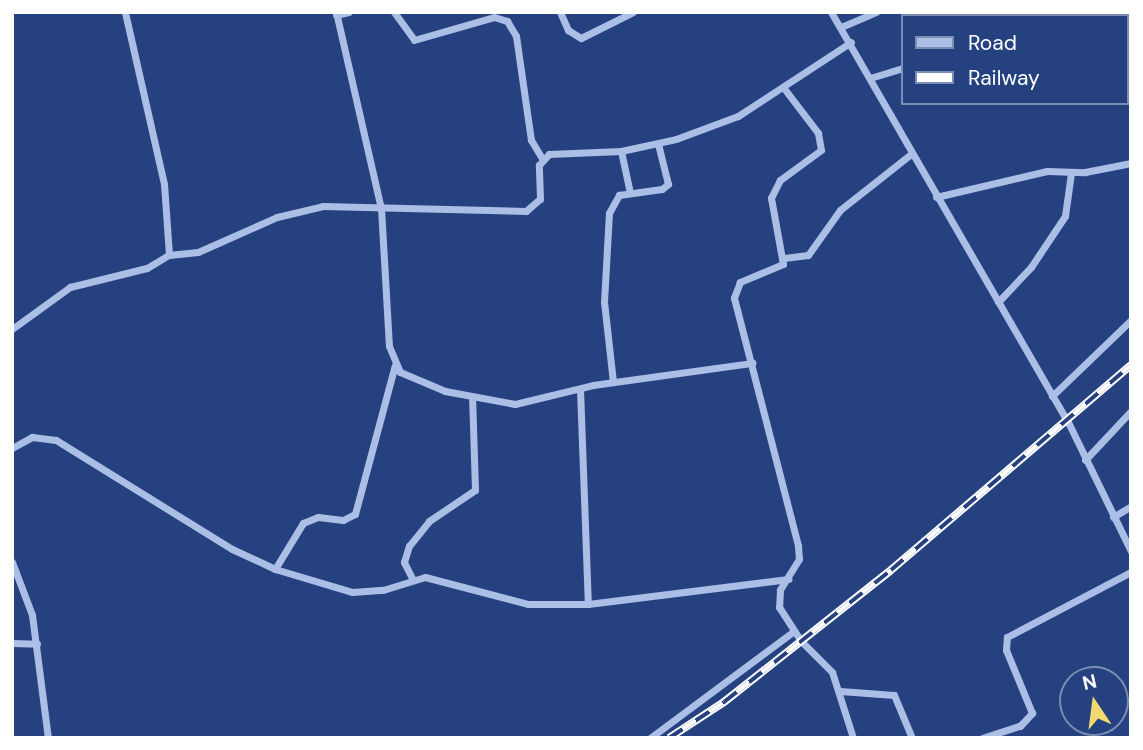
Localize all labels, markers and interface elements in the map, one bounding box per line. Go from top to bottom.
legend [902,14,1129,105]
text: Road [968,29,1017,57]
text: Railway [968,64,1040,92]
north arrow [1059,666,1129,736]
text: N [1080,668,1099,696]

